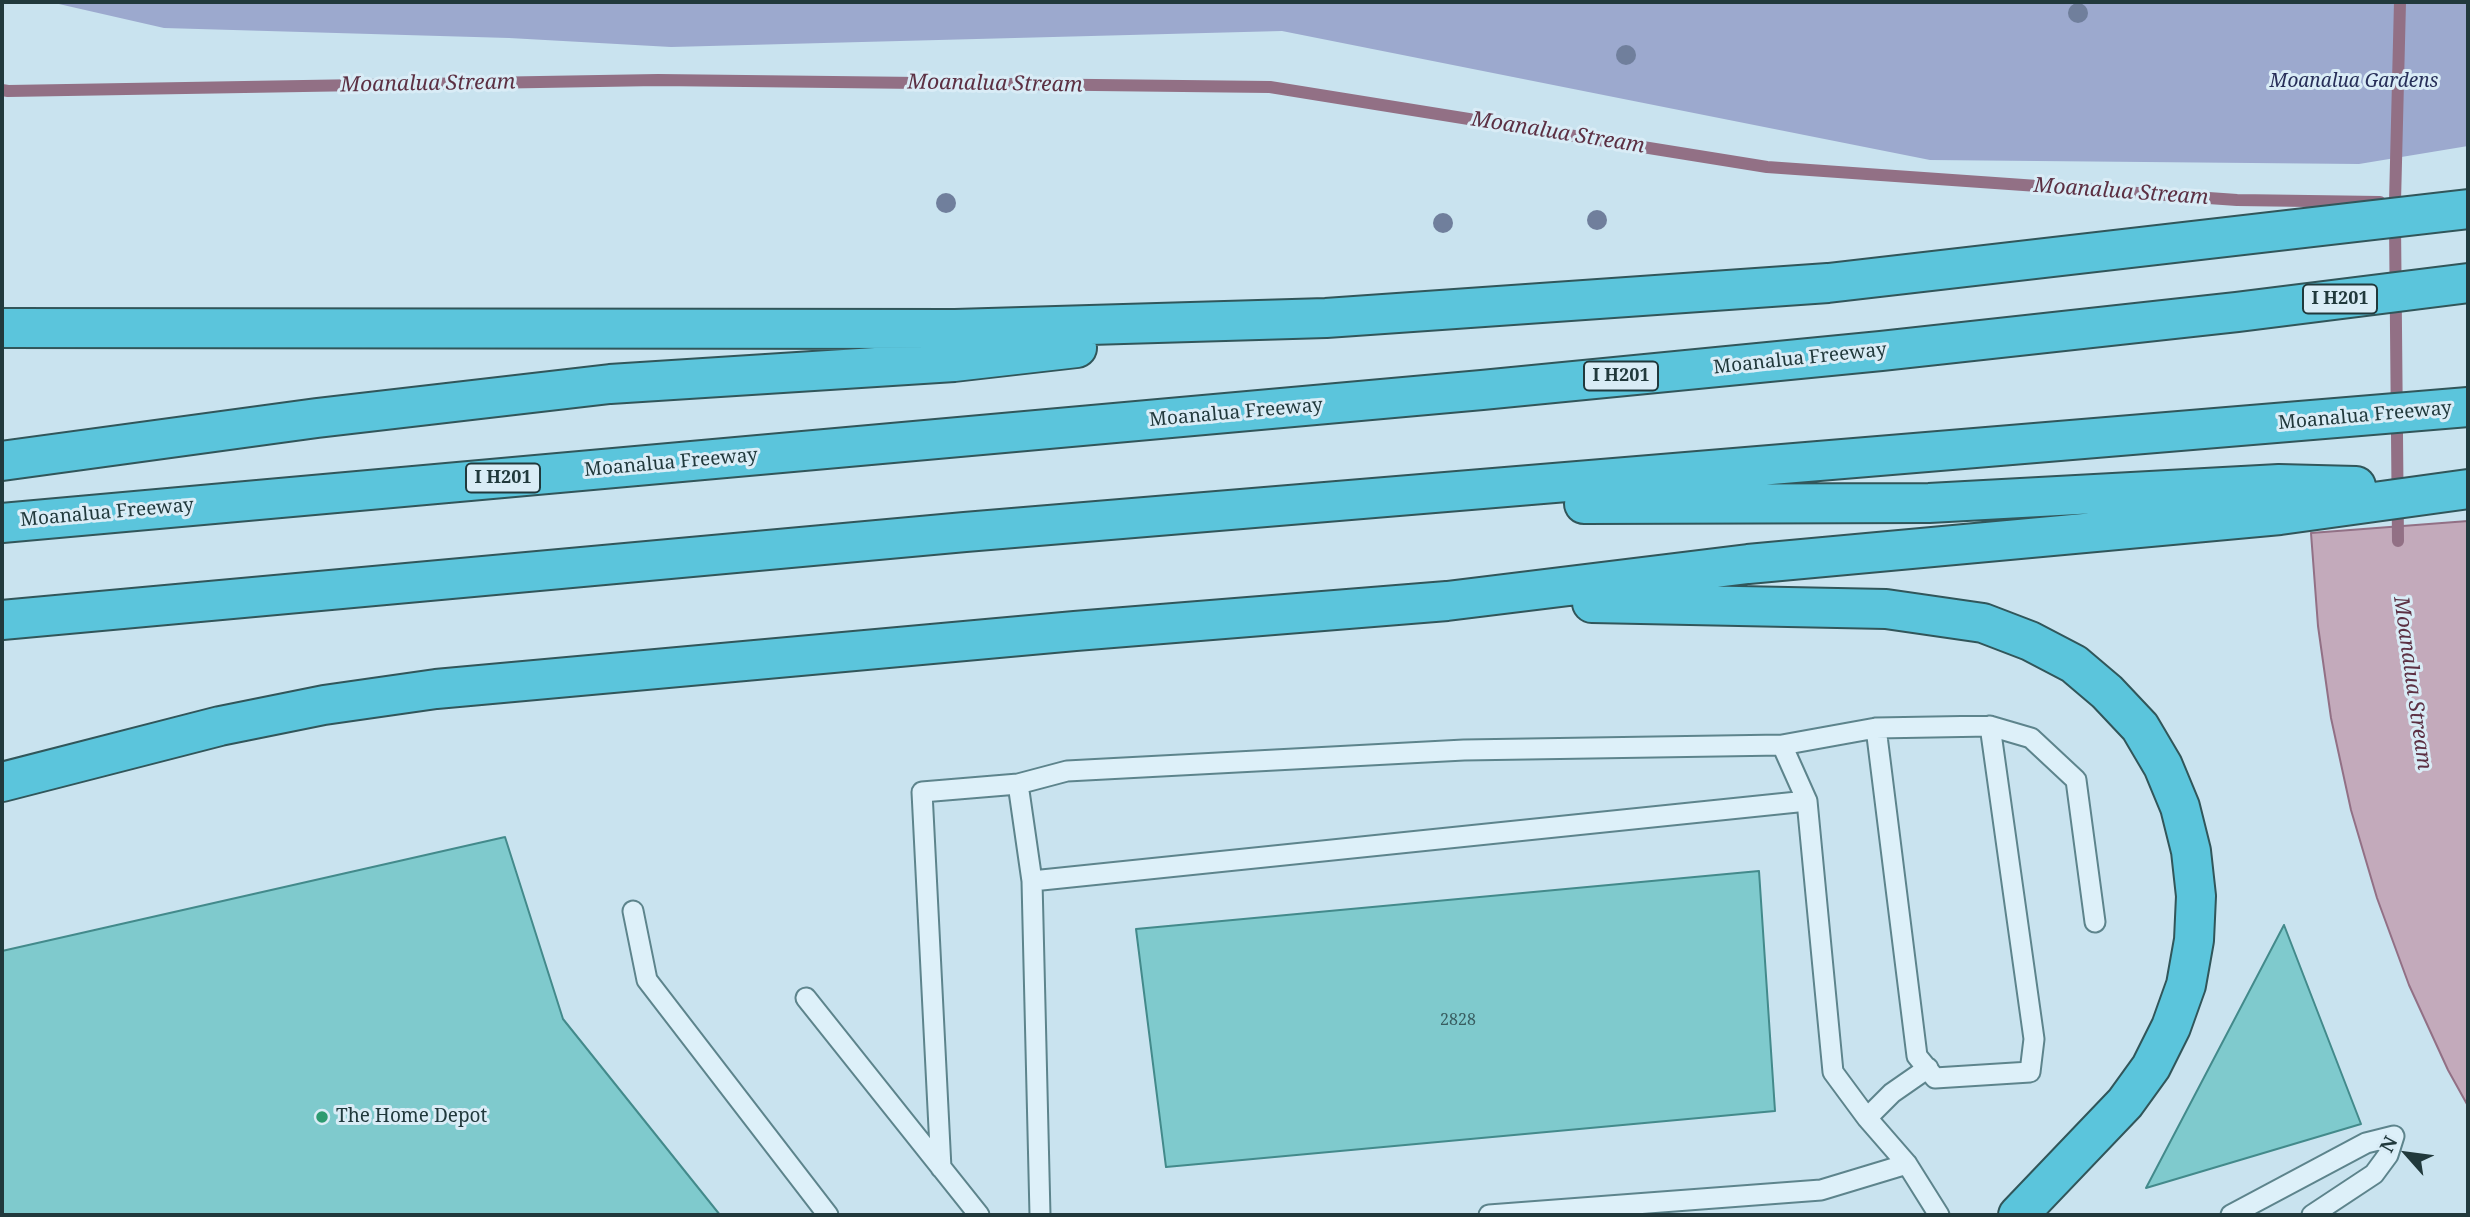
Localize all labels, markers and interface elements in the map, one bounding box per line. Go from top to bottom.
water label: Moanalua Stream [340,70,516,98]
water label: Moanalua Stream [907,70,1083,98]
park label: Moanalua Gardens [2270,71,2438,93]
water label: Moanalua Stream [1470,107,1646,159]
water label: Moanalua Stream [2033,173,2209,211]
road number: I H201 [2303,284,2377,314]
street label: Moanalua Freeway [1712,339,1888,379]
road number: I H201 [1584,362,1658,390]
street label: Moanalua Freeway [1148,394,1324,432]
street label: Moanalua Freeway [2277,397,2453,435]
street label: Moanalua Freeway [583,444,759,482]
road number: I H201 [466,464,540,492]
street label: Moanalua Freeway [19,494,195,532]
water label: Moanalua Stream [2387,595,2437,771]
house number: 2828 [1440,1010,1476,1030]
place label: The Home Depot [336,1106,487,1128]
marker: The Home Depot [314,1109,330,1125]
north arrow [2372,1119,2442,1189]
text: N [2373,1131,2403,1157]

